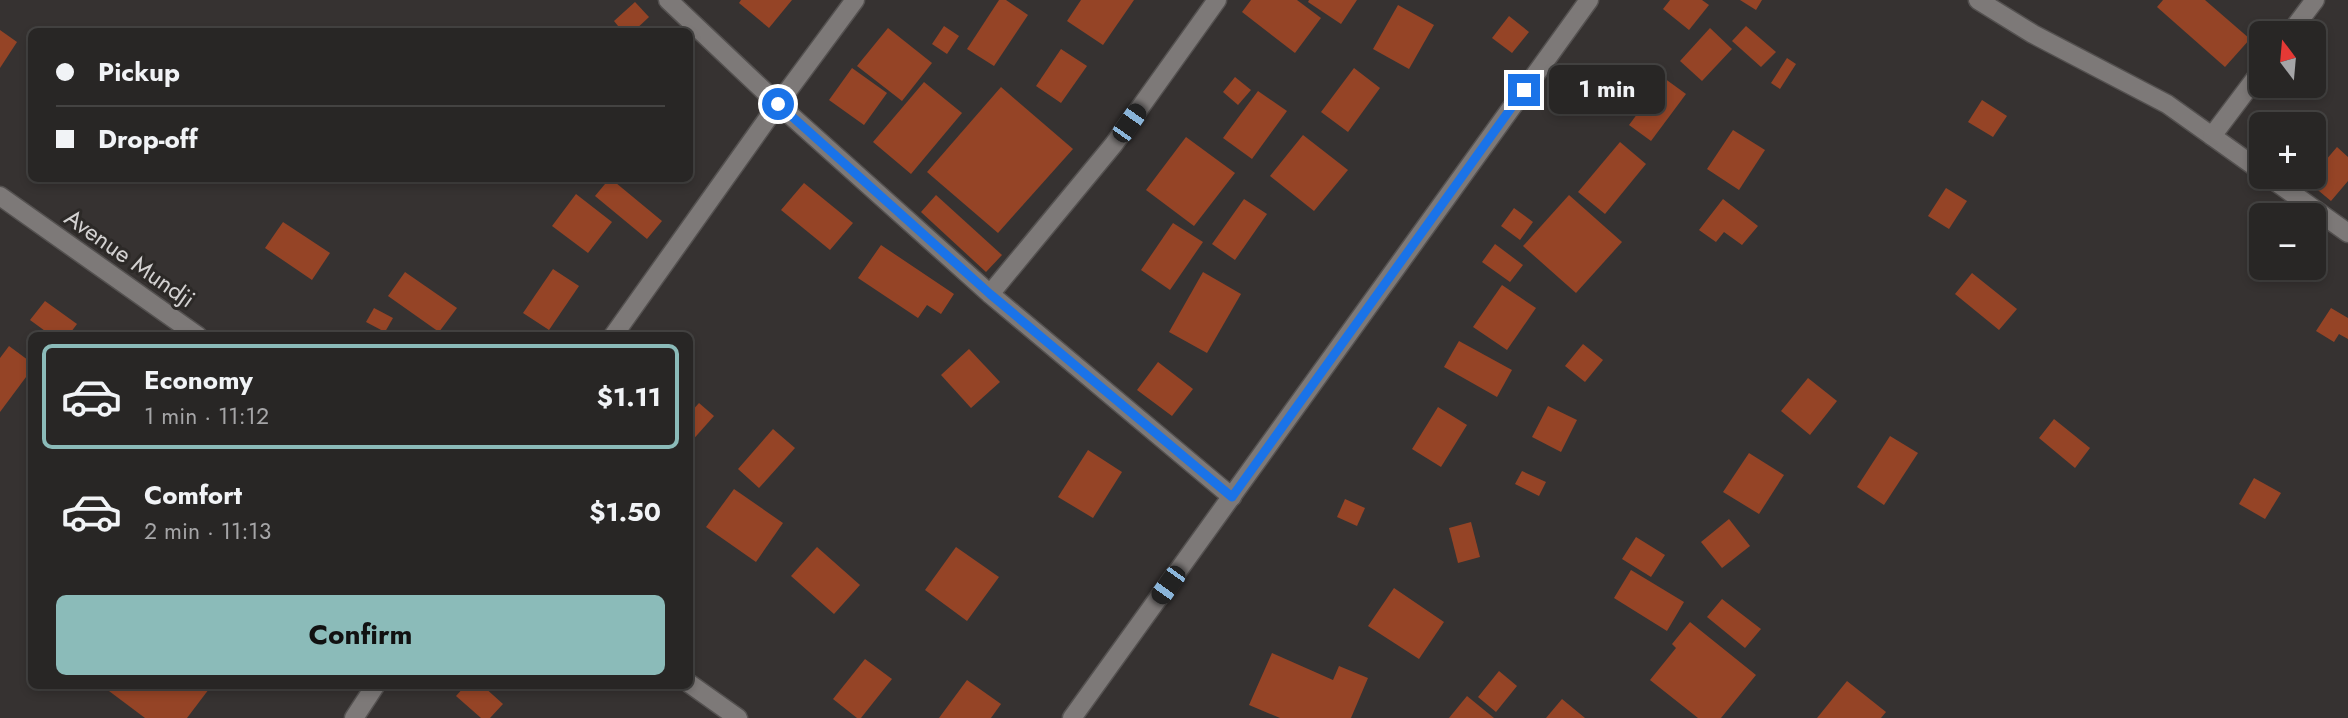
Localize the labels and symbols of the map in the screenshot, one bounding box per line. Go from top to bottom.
north arrow [2249,21,2326,98]
callout: 1 min [1548,66,1664,114]
route end [1508,74,1540,106]
route start [762,88,794,120]
car [1109,100,1150,146]
street label: Avenue Mundji [57,200,203,316]
car [1148,562,1189,608]

